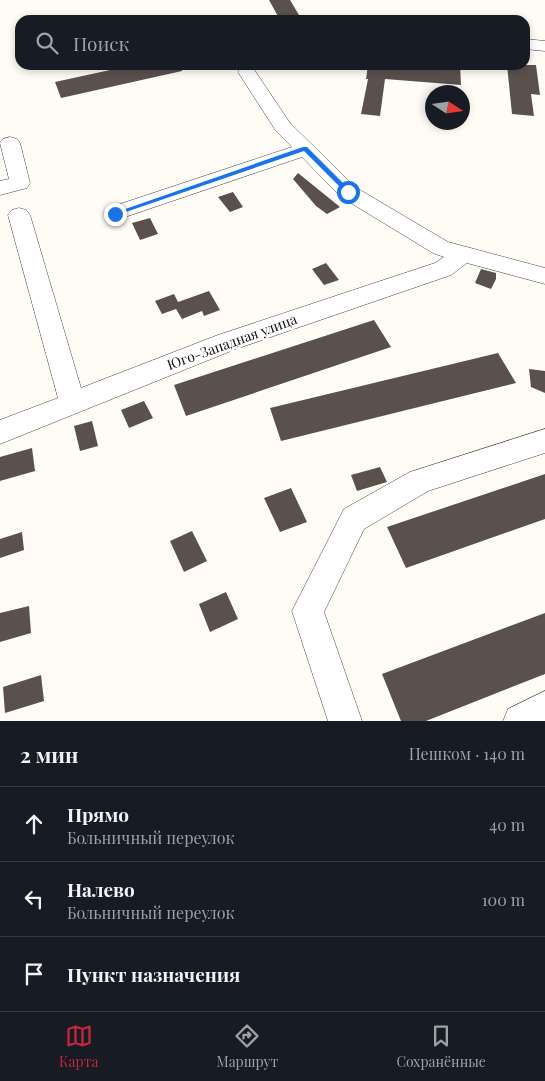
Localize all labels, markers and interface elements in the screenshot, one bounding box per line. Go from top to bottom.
search box [15,15,530,70]
icon: search [33,29,61,57]
text: Поиск [73,30,129,56]
north arrow [425,85,470,130]
route start [337,181,360,204]
route end [104,203,127,226]
street label: Юго-Западная улица [164,309,300,374]
text: 2 мин [20,740,78,768]
text: Пешком · 140 m [409,743,525,764]
text: Прямо [67,801,129,827]
icon: ahead [20,810,48,838]
text: 40 m [489,814,525,835]
text: Больничный переулок [67,827,235,848]
text: Налево [67,876,135,902]
icon: left [20,885,48,913]
text: 100 m [482,889,525,910]
text: Больничный переулок [67,902,235,923]
icon: arrive [20,960,48,988]
text: Пункт назначения [67,961,240,987]
tab: Карта [59,1022,98,1071]
tab: Маршрут [217,1022,278,1071]
tab: Сохранённые [396,1022,486,1071]

